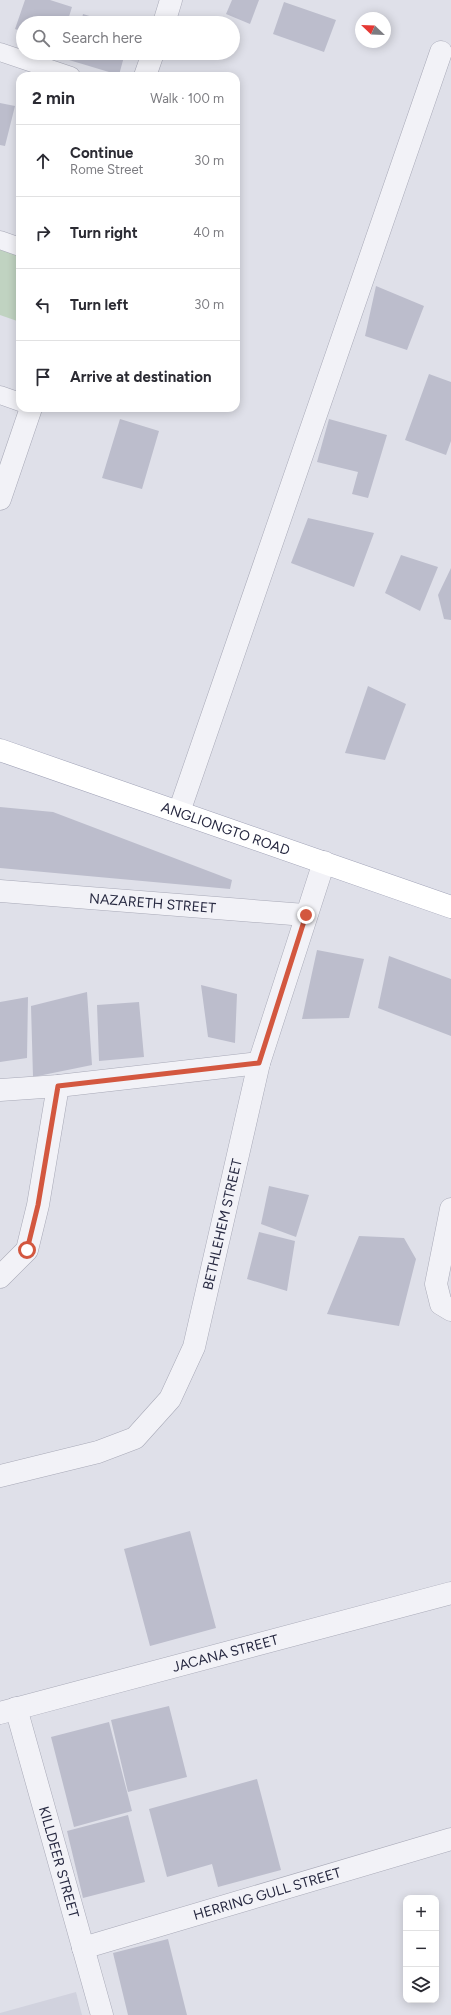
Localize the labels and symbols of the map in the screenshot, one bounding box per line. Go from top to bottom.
north arrow [355,12,391,48]
street label: ANGLIONGTO ROAD [159,798,292,859]
street label: NAZARETH STREET [89,890,217,916]
route end [297,906,315,924]
street label: BETHLEHEM STREET [199,1157,245,1292]
route start [18,1241,36,1259]
street label: JACANA STREET [170,1631,280,1675]
street label: KILLDEER STREET [35,1804,83,1920]
street label: HERRING GULL STREET [191,1864,343,1923]

